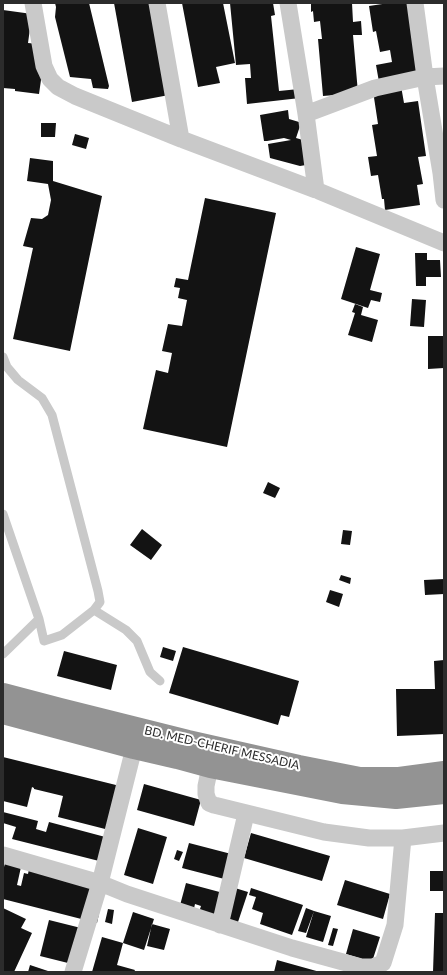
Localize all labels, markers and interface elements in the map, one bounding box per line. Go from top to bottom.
street label: BD. MED-CHERIF MESSADIA [143,723,301,773]

